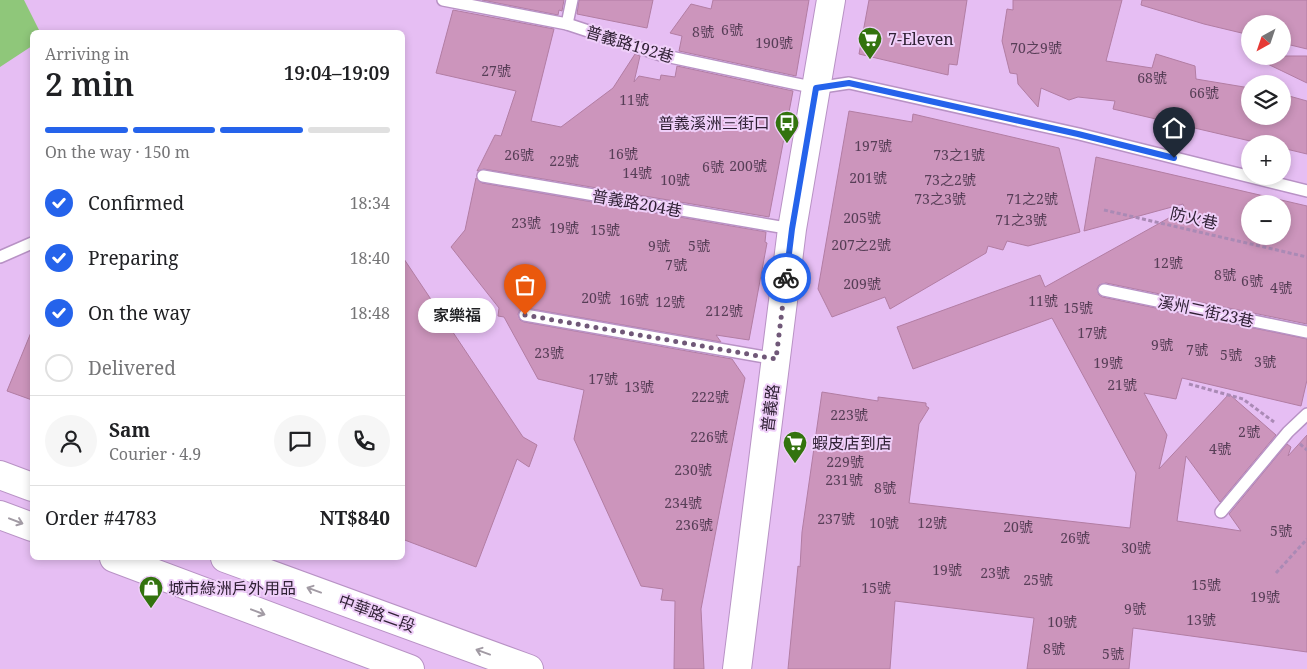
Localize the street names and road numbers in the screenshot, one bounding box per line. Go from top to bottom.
street label: 普義路192巷 [583,20,677,68]
street label: 普義路204巷 [590,184,684,222]
street label: 防火巷 [1168,202,1220,234]
street label: 溪州二街23巷 [1156,290,1256,332]
street label: 普義路 [756,383,784,433]
street label: 中華路二段 [336,589,418,637]

